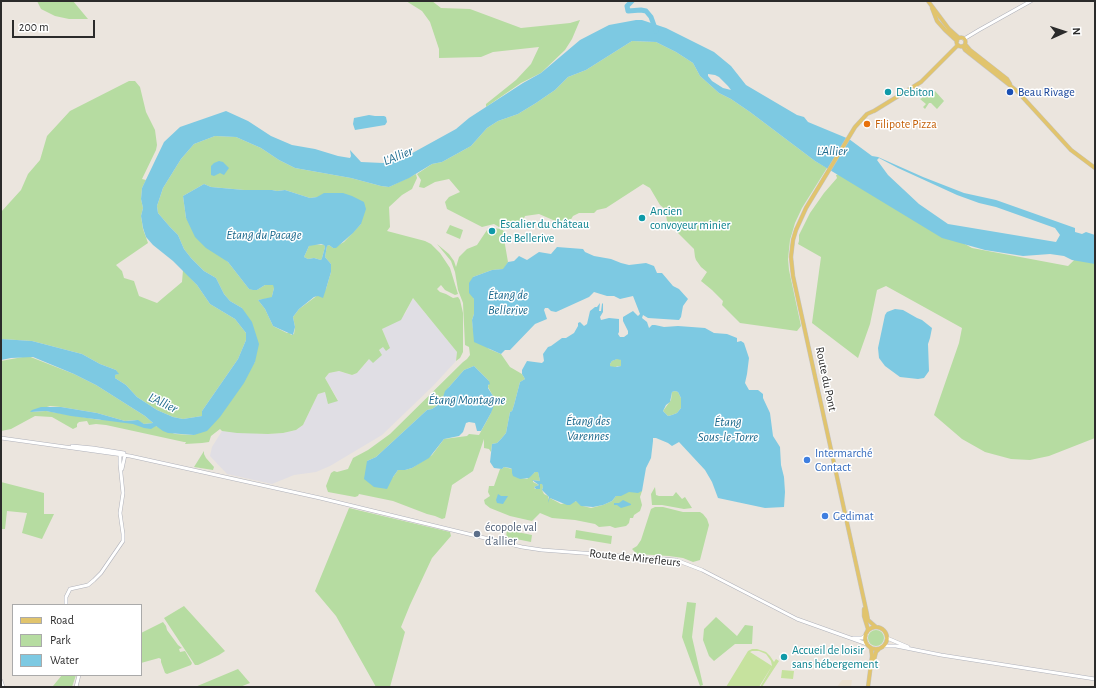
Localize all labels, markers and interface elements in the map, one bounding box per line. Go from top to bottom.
scale bar [14,12,97,38]
north arrow [1044,12,1084,52]
text: 200 m [19,21,49,33]
text: N [1071,27,1082,35]
place label: Debiton [896,85,934,99]
place label: Beau Rivage [1018,85,1075,99]
marker: Debiton [883,87,893,97]
marker: Beau Rivage [1005,87,1015,97]
place label: Filipote Pizza [875,117,937,131]
marker: Filipote Pizza [862,119,872,129]
water label: L'Allier [381,143,415,169]
water label: L'Allier [817,143,847,159]
place label: Ancien convoyeur minier [650,204,730,232]
marker: Ancien convoyeur minier [637,213,647,223]
place label: Escalier du château de Bellerive [500,217,589,245]
marker: Escalier du château de Bellerive [487,226,497,236]
water label: Étang du Pacage [226,227,302,243]
water label: Étang de Bellerive [488,287,528,318]
street label: Route du Pont [812,346,840,412]
water label: L'Allier [146,389,180,417]
water label: Étang Montagne [429,392,505,408]
water label: Étang des Varennes [566,413,610,444]
water label: Étang Sous-le-Torre [698,414,758,445]
place label: Intermarché Contact [815,446,873,474]
marker: Intermarché Contact [802,455,812,465]
place label: Gedimat [833,509,874,523]
marker: Gedimat [820,511,830,521]
place label: écopole val d'allier [485,520,537,548]
marker: écopole val d'allier [472,529,482,539]
street label: Route de Mirefleurs [589,546,681,570]
legend [12,604,142,676]
text: Road [50,614,74,626]
text: Park [50,634,71,646]
place label: Accueil de loisir sans hébergement [792,643,878,671]
marker: Accueil de loisir sans hébergement [779,652,789,662]
text: Water [50,654,79,666]

